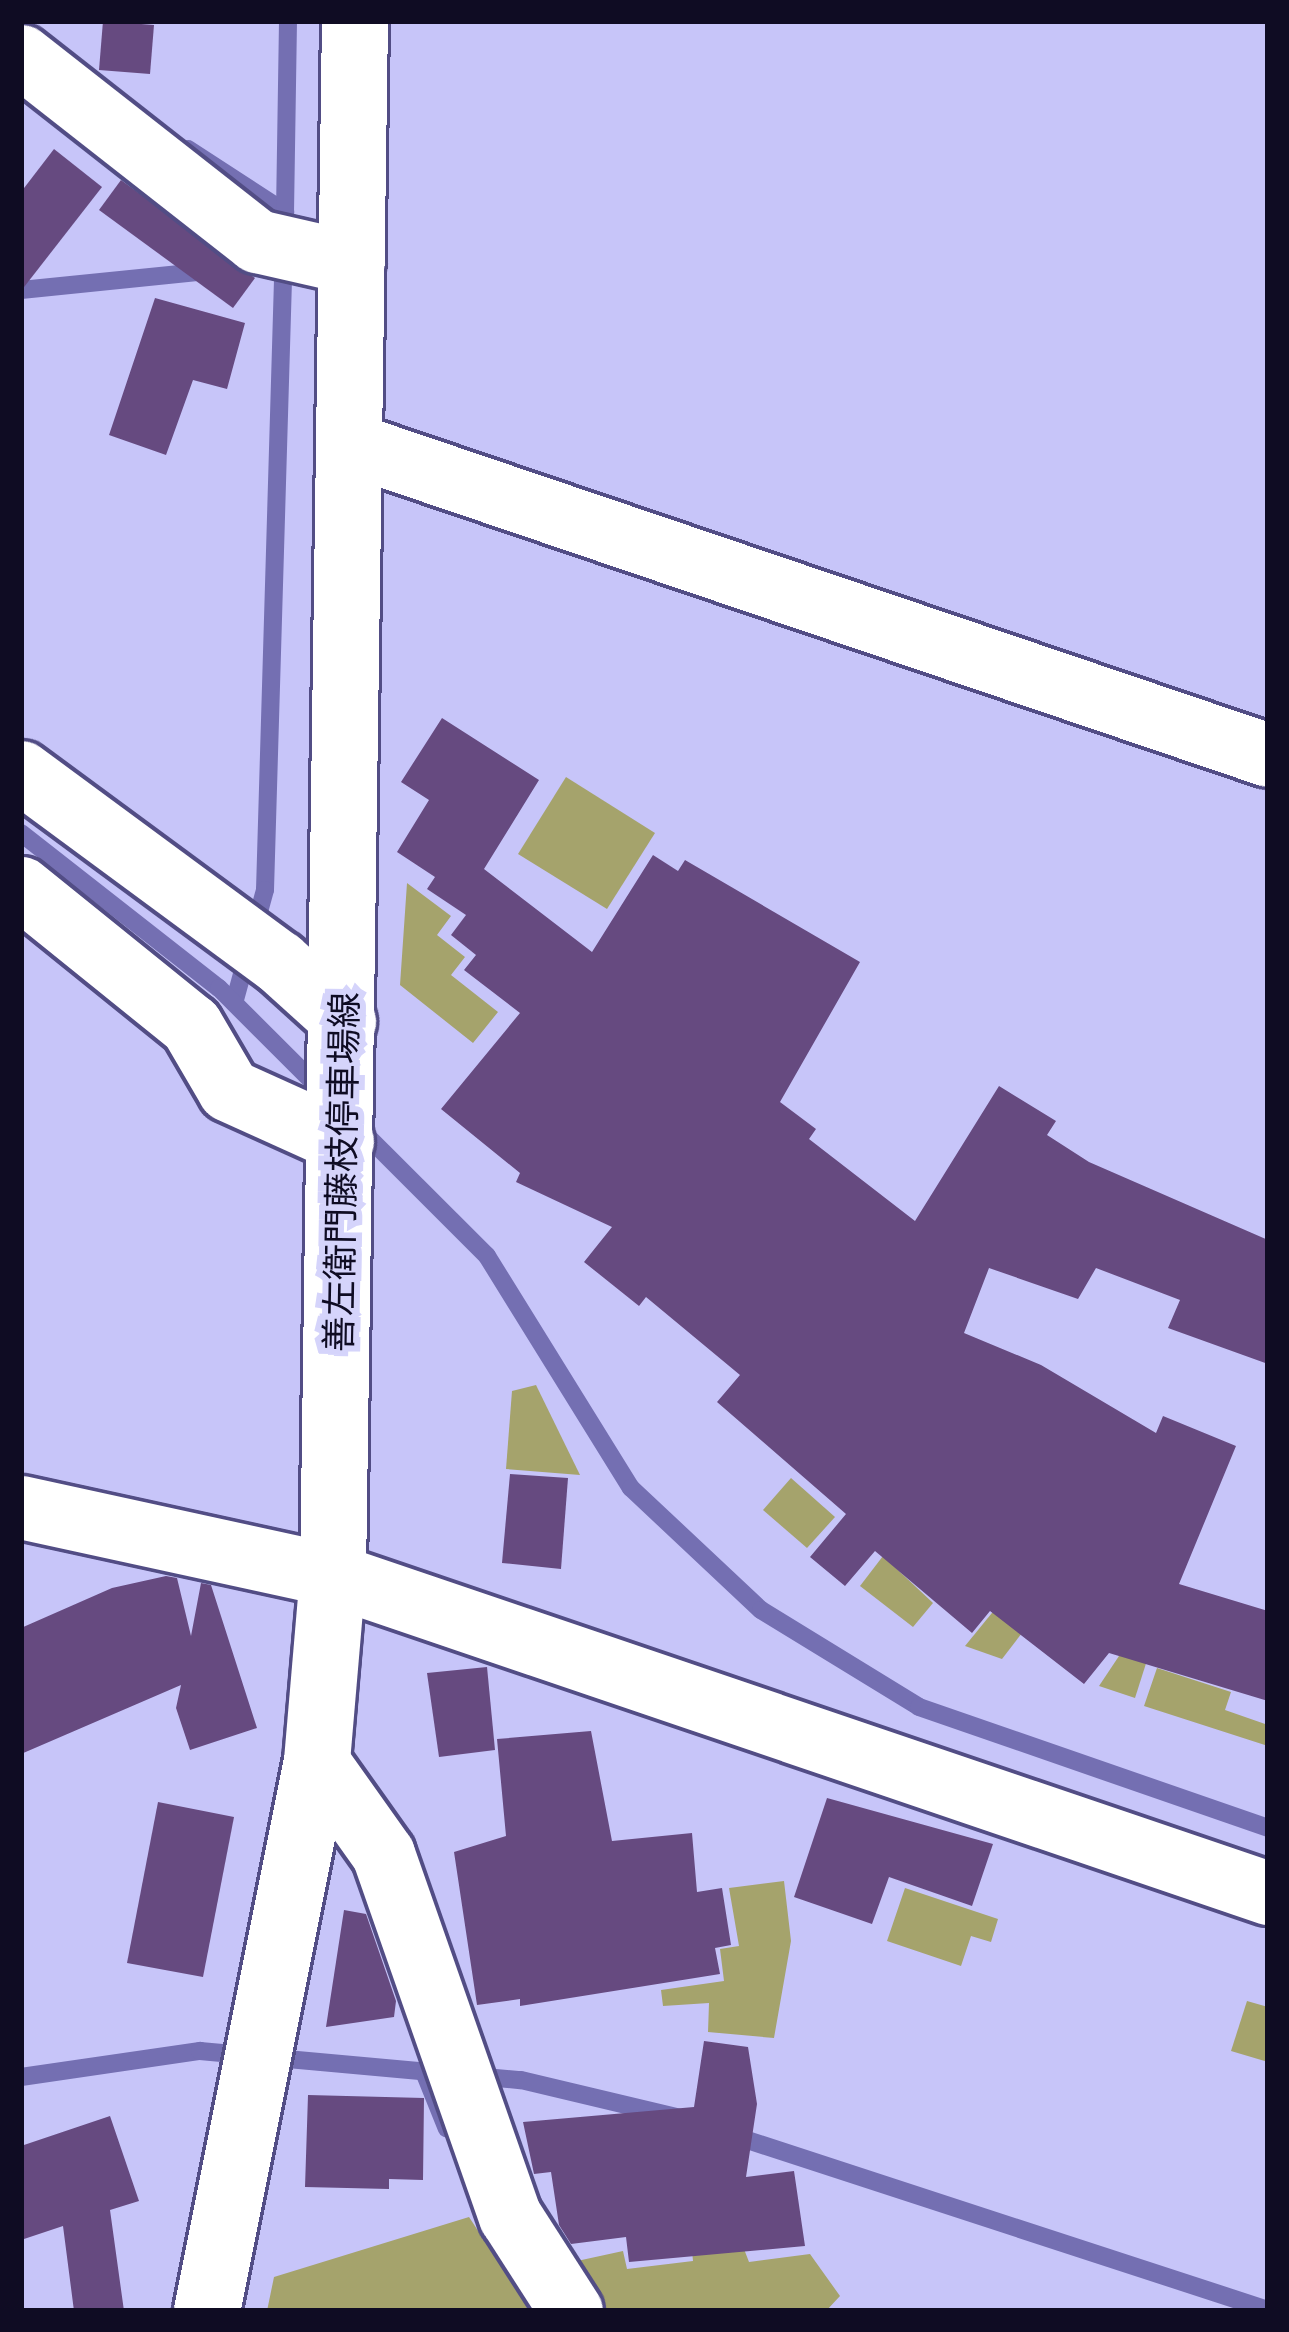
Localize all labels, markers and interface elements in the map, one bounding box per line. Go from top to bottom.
street label: 善左衛門藤枝停車場線 [317,992,367,1352]

